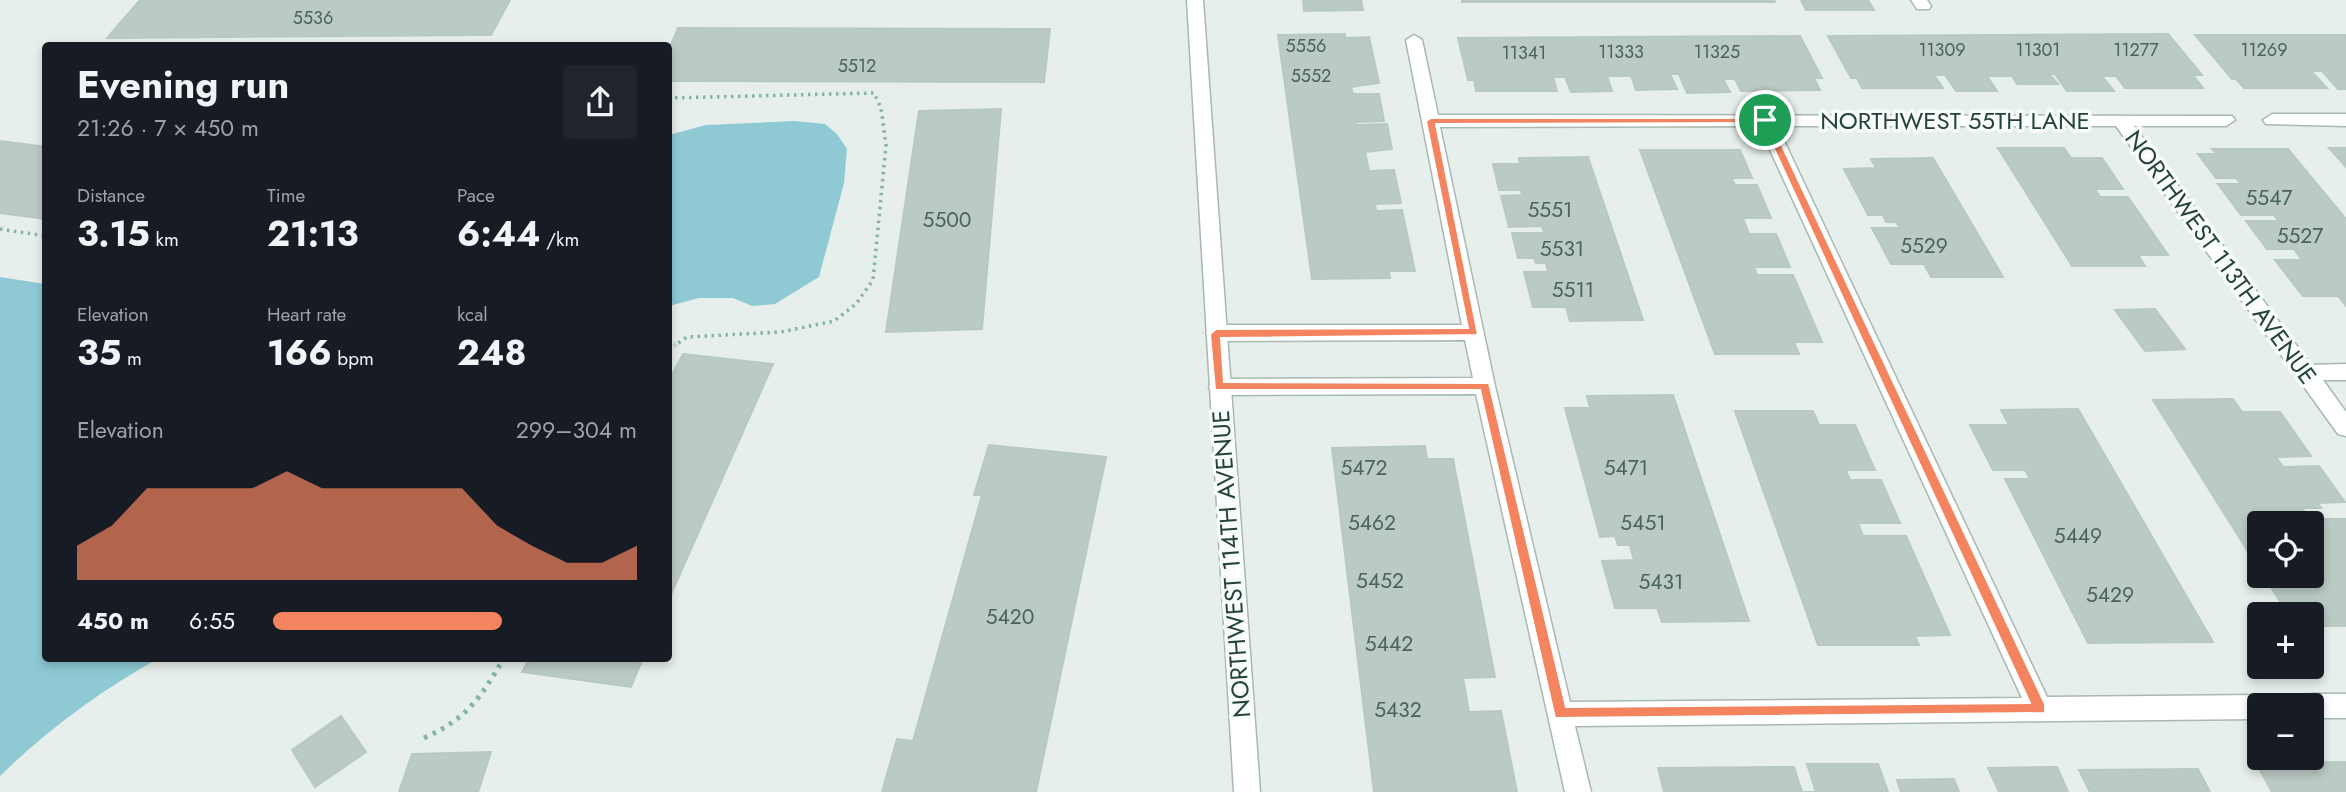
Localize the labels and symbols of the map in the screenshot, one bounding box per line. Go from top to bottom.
house number: 5536 [293,5,333,31]
house number: 5556 [1286,33,1326,59]
house number: 11309 [1918,37,1966,63]
house number: 11301 [2016,37,2060,63]
house number: 11277 [2113,37,2159,63]
house number: 11269 [2240,37,2288,63]
house number: 11333 [1598,39,1644,65]
house number: 11325 [1694,39,1740,65]
house number: 11341 [1502,40,1546,66]
house number: 5512 [838,53,876,79]
house number: 5552 [1291,63,1331,89]
pin [1735,90,1795,150]
street label: NORTHWEST 55TH LANE [1820,103,2090,138]
street label: NORTHWEST 113TH AVENUE [2117,123,2325,391]
house number: 5547 [2246,183,2292,213]
house number: 5551 [1528,195,1572,225]
house number: 5500 [923,205,971,235]
house number: 5527 [2277,221,2323,251]
house number: 5529 [1900,231,1948,261]
house number: 5531 [1540,234,1584,264]
house number: 5511 [1552,275,1594,305]
street label: NORTHWEST 114TH AVENUE [1203,409,1259,719]
house number: 5472 [1340,453,1388,483]
house number: 5471 [1604,453,1648,483]
house number: 5462 [1348,508,1396,538]
house number: 5451 [1620,508,1666,538]
house number: 5449 [2054,521,2102,551]
house number: 5452 [1356,566,1404,596]
house number: 5431 [1638,567,1684,597]
house number: 5429 [2086,580,2134,610]
house number: 5420 [986,602,1034,632]
house number: 5442 [1365,629,1413,659]
house number: 5432 [1374,695,1422,725]

